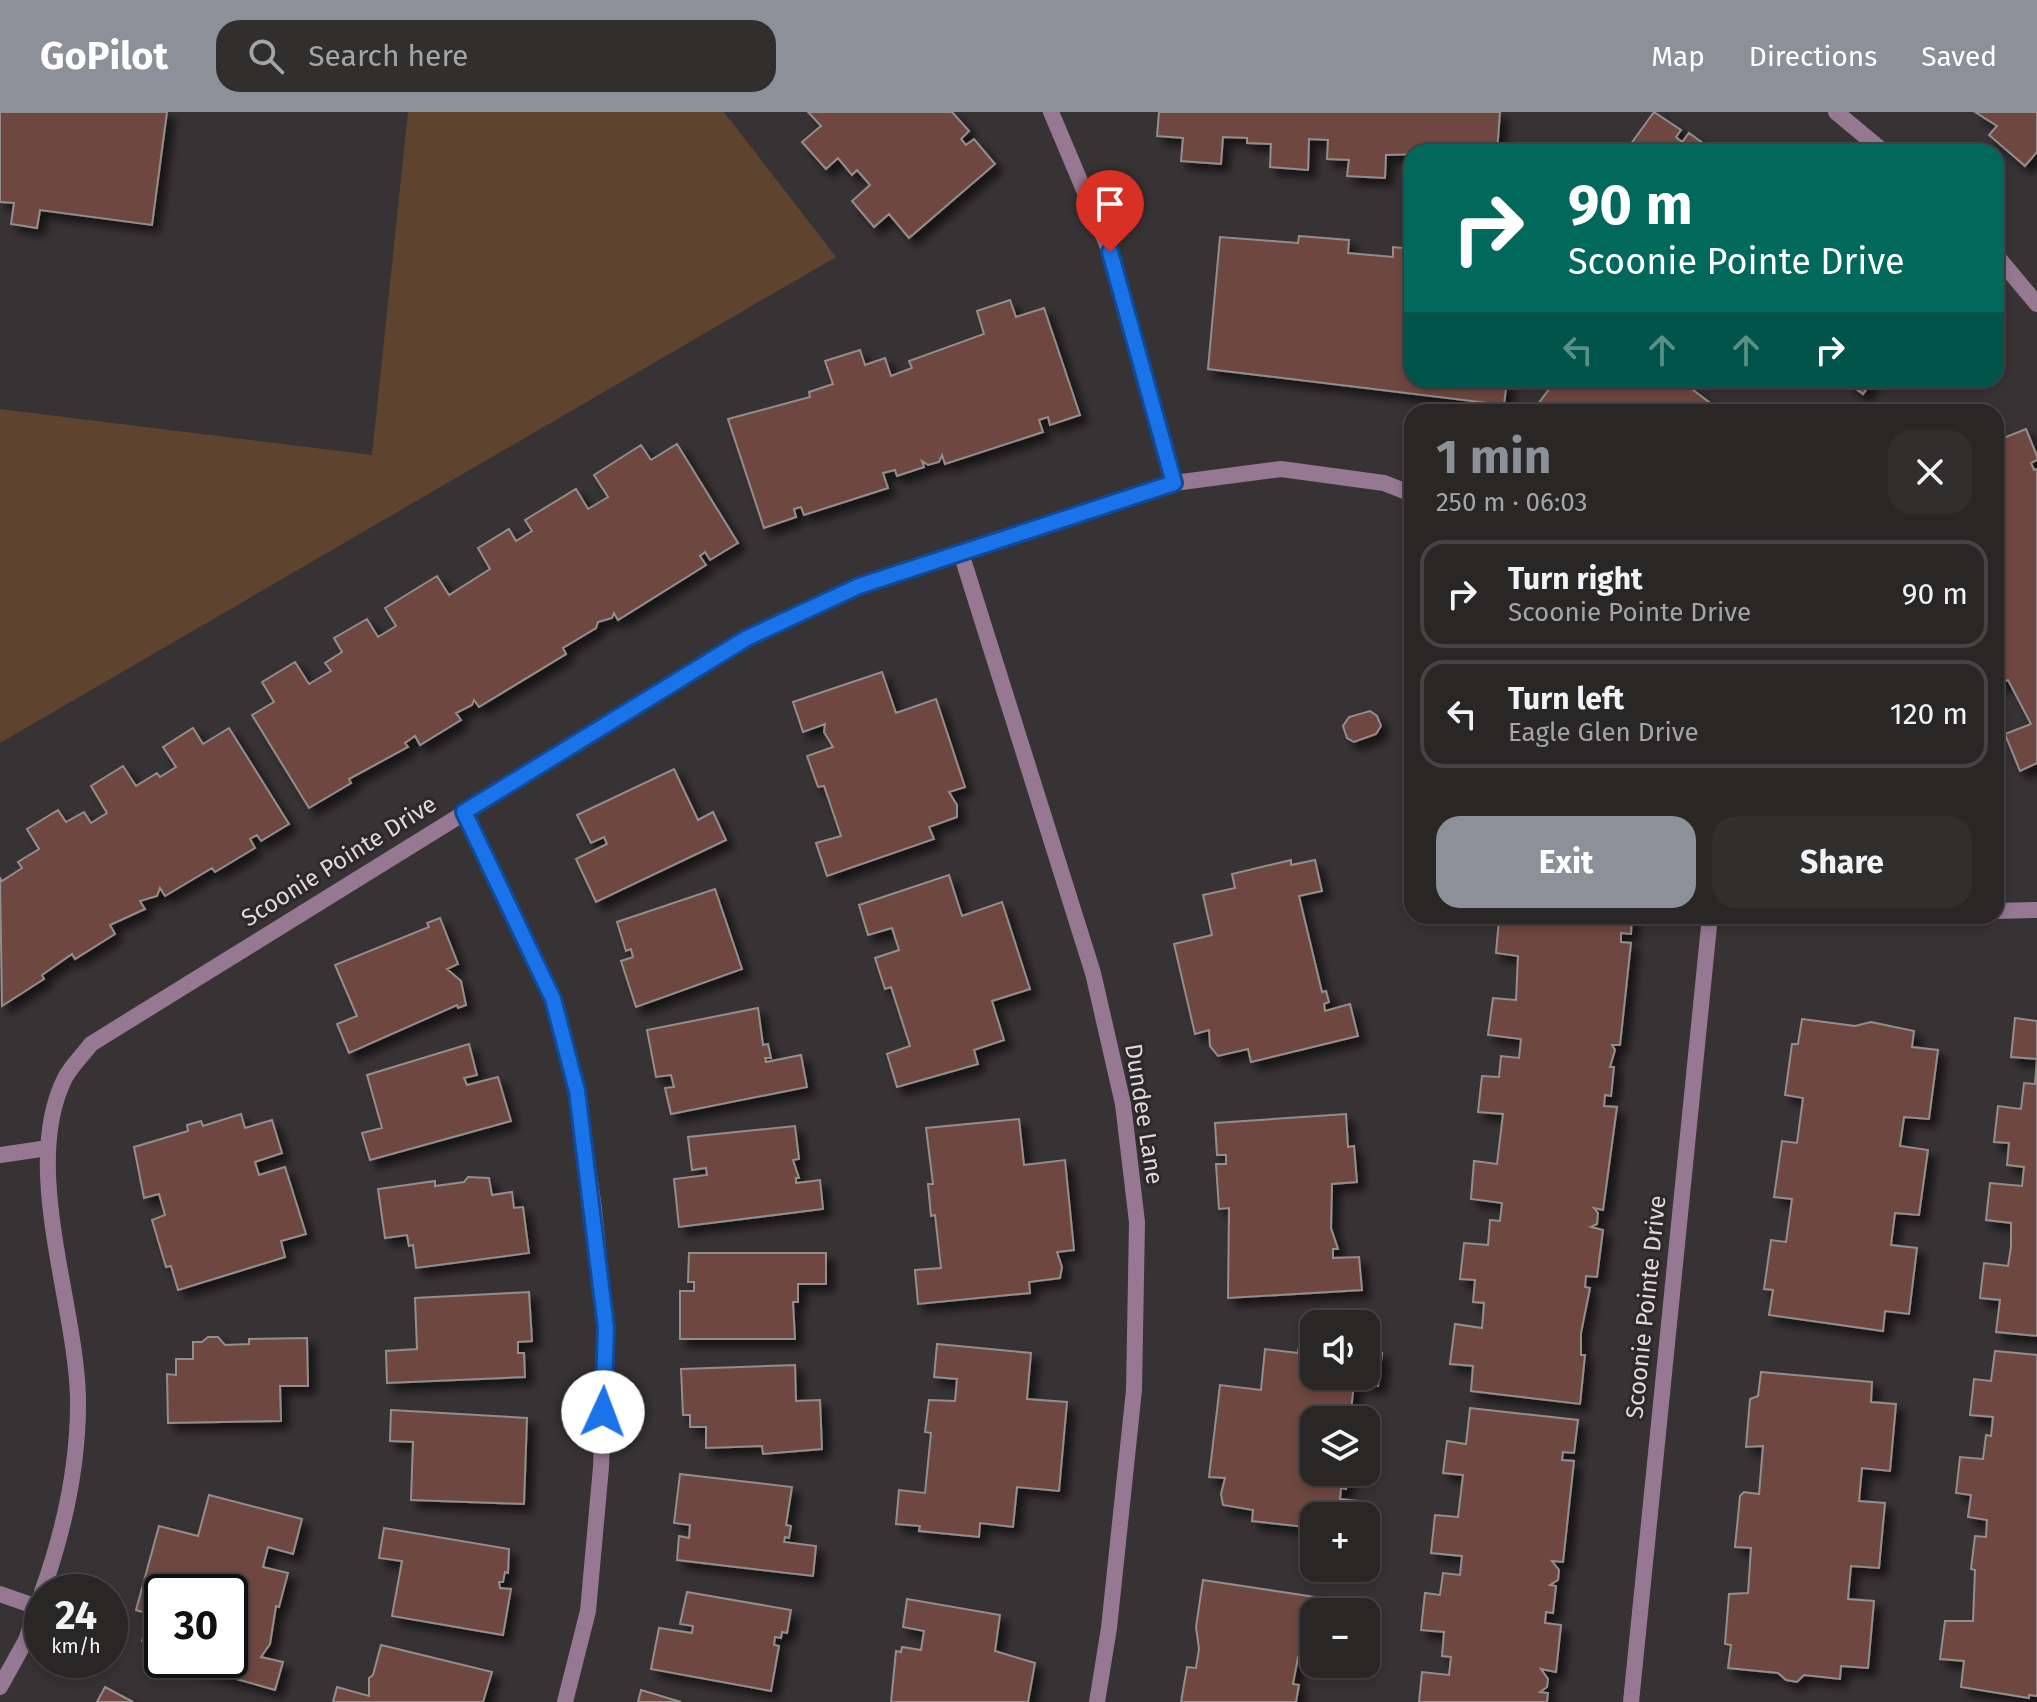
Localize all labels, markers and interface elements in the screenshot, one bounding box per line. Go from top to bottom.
search box [216,20,776,92]
text: GoPilot [40,33,168,79]
icon: search [244,34,288,78]
text: Search here [308,38,468,74]
text: Map [1651,40,1705,73]
text: Directions [1749,40,1877,73]
text: Saved [1921,40,1997,73]
pin [1076,170,1144,252]
text: 90 m [1568,172,1693,239]
icon: right [1436,176,1540,280]
icon: arrive [1088,182,1132,226]
text: Scoonie Pointe Drive [1568,240,1905,284]
icon: left [1556,328,1600,372]
icon: ahead [1640,328,1684,372]
icon: ahead [1724,328,1768,372]
icon: right [1808,328,1852,372]
text: 1 min [1436,428,1551,486]
button: close [1888,430,1972,514]
text: 250 m · 06:03 [1436,487,1587,518]
text: Turn right [1508,561,1643,597]
icon: right [1440,572,1484,616]
text: 90 m [1902,576,1968,612]
text: Scoonie Pointe Drive [1508,597,1751,628]
text: Turn left [1508,681,1624,717]
icon: left [1440,692,1484,736]
text: 120 m [1890,696,1968,732]
text: Eagle Glen Drive [1508,717,1699,748]
street label: Scoonie Pointe Drive [236,790,442,932]
button: Exit [1436,816,1696,908]
button: Share [1712,816,1972,908]
street label: Dundee Lane [1119,1042,1169,1186]
street label: Scoonie Pointe Drive [1620,1194,1672,1420]
map controls [1300,1310,1380,1678]
button: sound [1300,1310,1380,1390]
position arrow [561,1370,645,1454]
button: layers [1300,1406,1380,1486]
button: + [1300,1502,1380,1582]
speed limit sign: 30 [144,1574,248,1678]
text: 24 [55,1592,97,1640]
button: − [1300,1598,1380,1678]
text: km/h [51,1634,101,1658]

